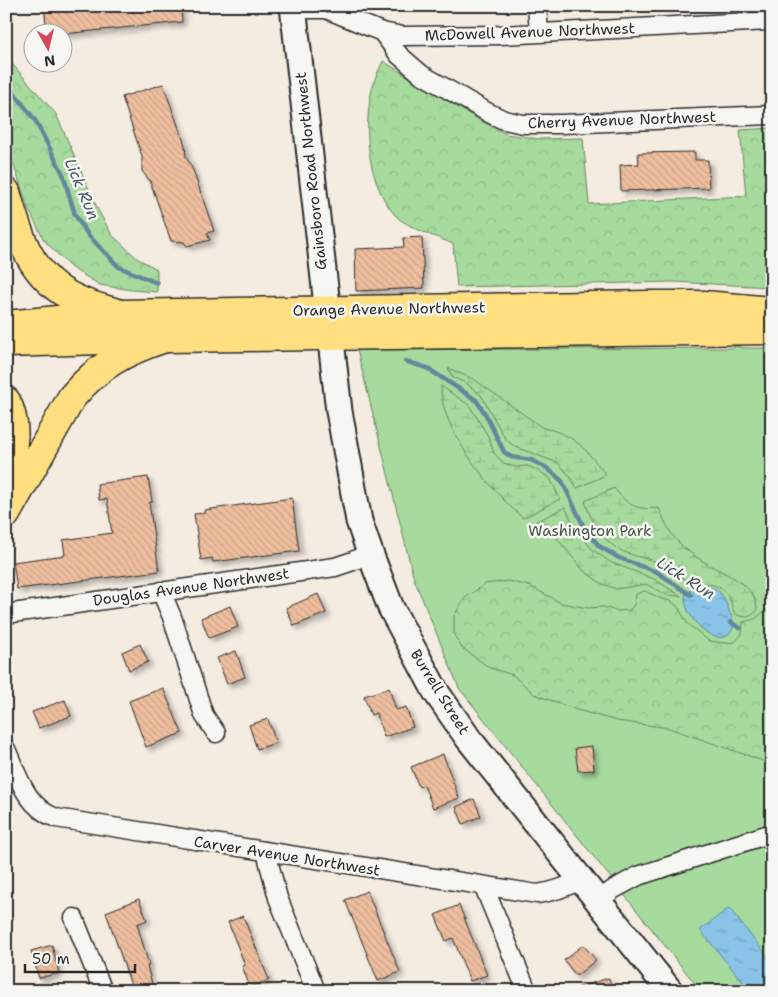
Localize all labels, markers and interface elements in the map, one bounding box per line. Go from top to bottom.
street label: McDowell Avenue Northwest [424,18,636,46]
north arrow [22,22,72,72]
text: N [43,51,57,71]
street label: Gainsboro Road Northwest [291,71,331,271]
street label: Cherry Avenue Northwest [527,107,717,133]
water label: Lick Run [60,155,104,223]
street label: Orange Avenue Northwest [292,297,486,321]
park label: Washington Park [528,521,652,541]
water label: Lick Run [653,552,719,604]
street label: Douglas Avenue Northwest [92,563,290,611]
street label: Burrell Street [406,646,474,738]
street label: Carver Avenue Northwest [192,831,382,881]
scale bar [25,942,135,974]
text: 50 m [32,949,70,969]

